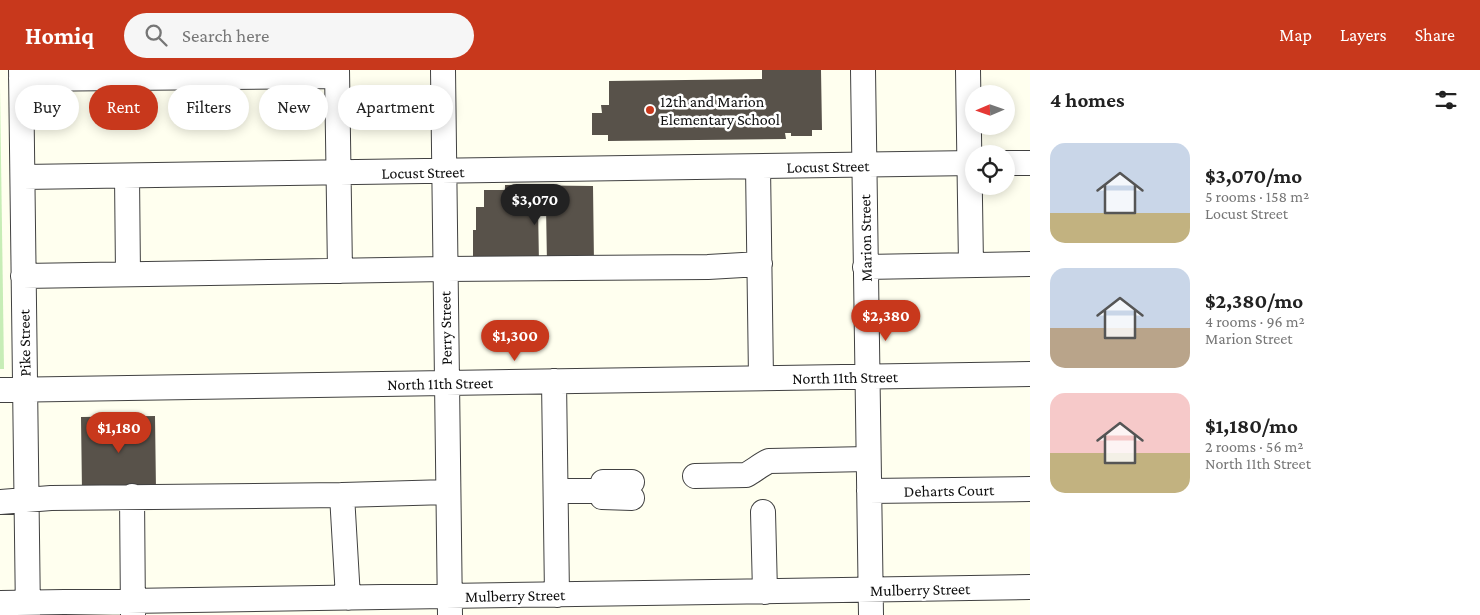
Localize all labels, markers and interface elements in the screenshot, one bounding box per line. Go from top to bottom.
search box [124,13,474,58]
icon: search [142,21,170,49]
text: Homiq [25,22,94,49]
text: Search here [182,25,269,46]
text: Map [1279,25,1312,45]
text: Layers [1340,25,1387,45]
text: Share [1415,25,1455,45]
chip: Buy [15,85,79,130]
chip: Rent [89,85,158,130]
chip: Filters [168,85,249,130]
chip: New [259,85,328,130]
chip: Apartment [338,85,453,130]
north arrow [965,85,1015,135]
map controls [965,85,1015,195]
icon: filters [1432,86,1460,114]
text: 4 homes [1050,88,1124,112]
place label: 12th and Marion Elementary School [660,93,780,129]
marker: 12th and Marion Elementary School [644,104,656,116]
button: locate [965,145,1015,195]
street label: Locust Street [786,157,870,176]
street label: Locust Street [381,163,465,182]
icon: home [1090,163,1150,223]
text: $3,070/mo [1205,164,1302,188]
pin: $3,070 [494,184,576,226]
text: 5 rooms · 158 m² [1205,188,1309,205]
text: $3,070 [512,191,558,208]
street label: Marion Street [856,193,875,282]
text: Locust Street [1205,205,1288,222]
icon: home [1090,288,1150,348]
text: $2,380/mo [1205,289,1303,313]
street label: Perry Street [436,290,456,365]
pin: $2,380 [845,300,927,342]
text: $2,380 [862,307,910,324]
street label: Pike Street [15,309,34,377]
text: 4 rooms · 96 m² [1205,313,1305,330]
pin: $1,300 [474,320,556,362]
text: $1,300 [492,327,538,344]
text: Marion Street [1205,330,1293,347]
street label: North 11th Street [792,368,899,387]
street label: North 11th Street [387,374,494,393]
pin: $1,180 [78,412,160,454]
icon: home [1090,413,1150,473]
text: $1,180/mo [1205,414,1298,438]
text: $1,180 [97,419,141,436]
text: 2 rooms · 56 m² [1205,438,1304,455]
text: North 11th Street [1205,455,1311,472]
street label: Deharts Court [904,481,995,500]
street label: Mulberry Street [870,580,971,600]
street label: Mulberry Street [465,586,566,606]

